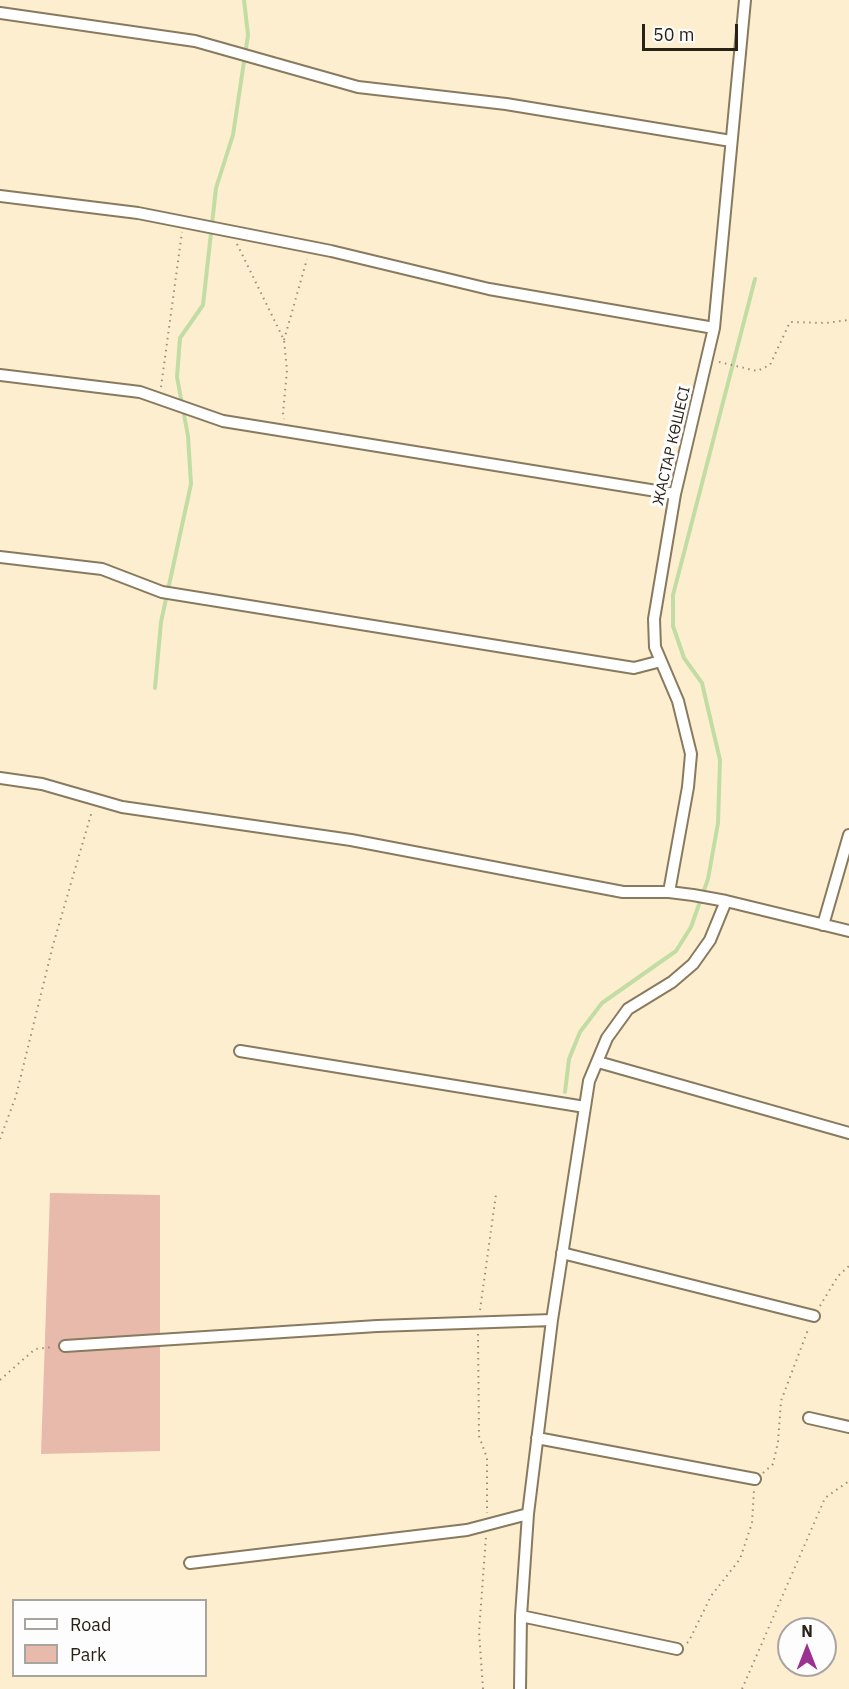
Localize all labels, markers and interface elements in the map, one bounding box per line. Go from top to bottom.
scale bar [645,12,741,50]
text: 50 m [653,23,695,46]
street label: ЖАСТАР КӨШЕСІ [650,385,694,507]
legend [12,1599,207,1677]
text: Road [70,1613,111,1636]
north arrow [777,1617,837,1677]
text: N [801,1621,813,1641]
text: Park [70,1643,106,1666]

